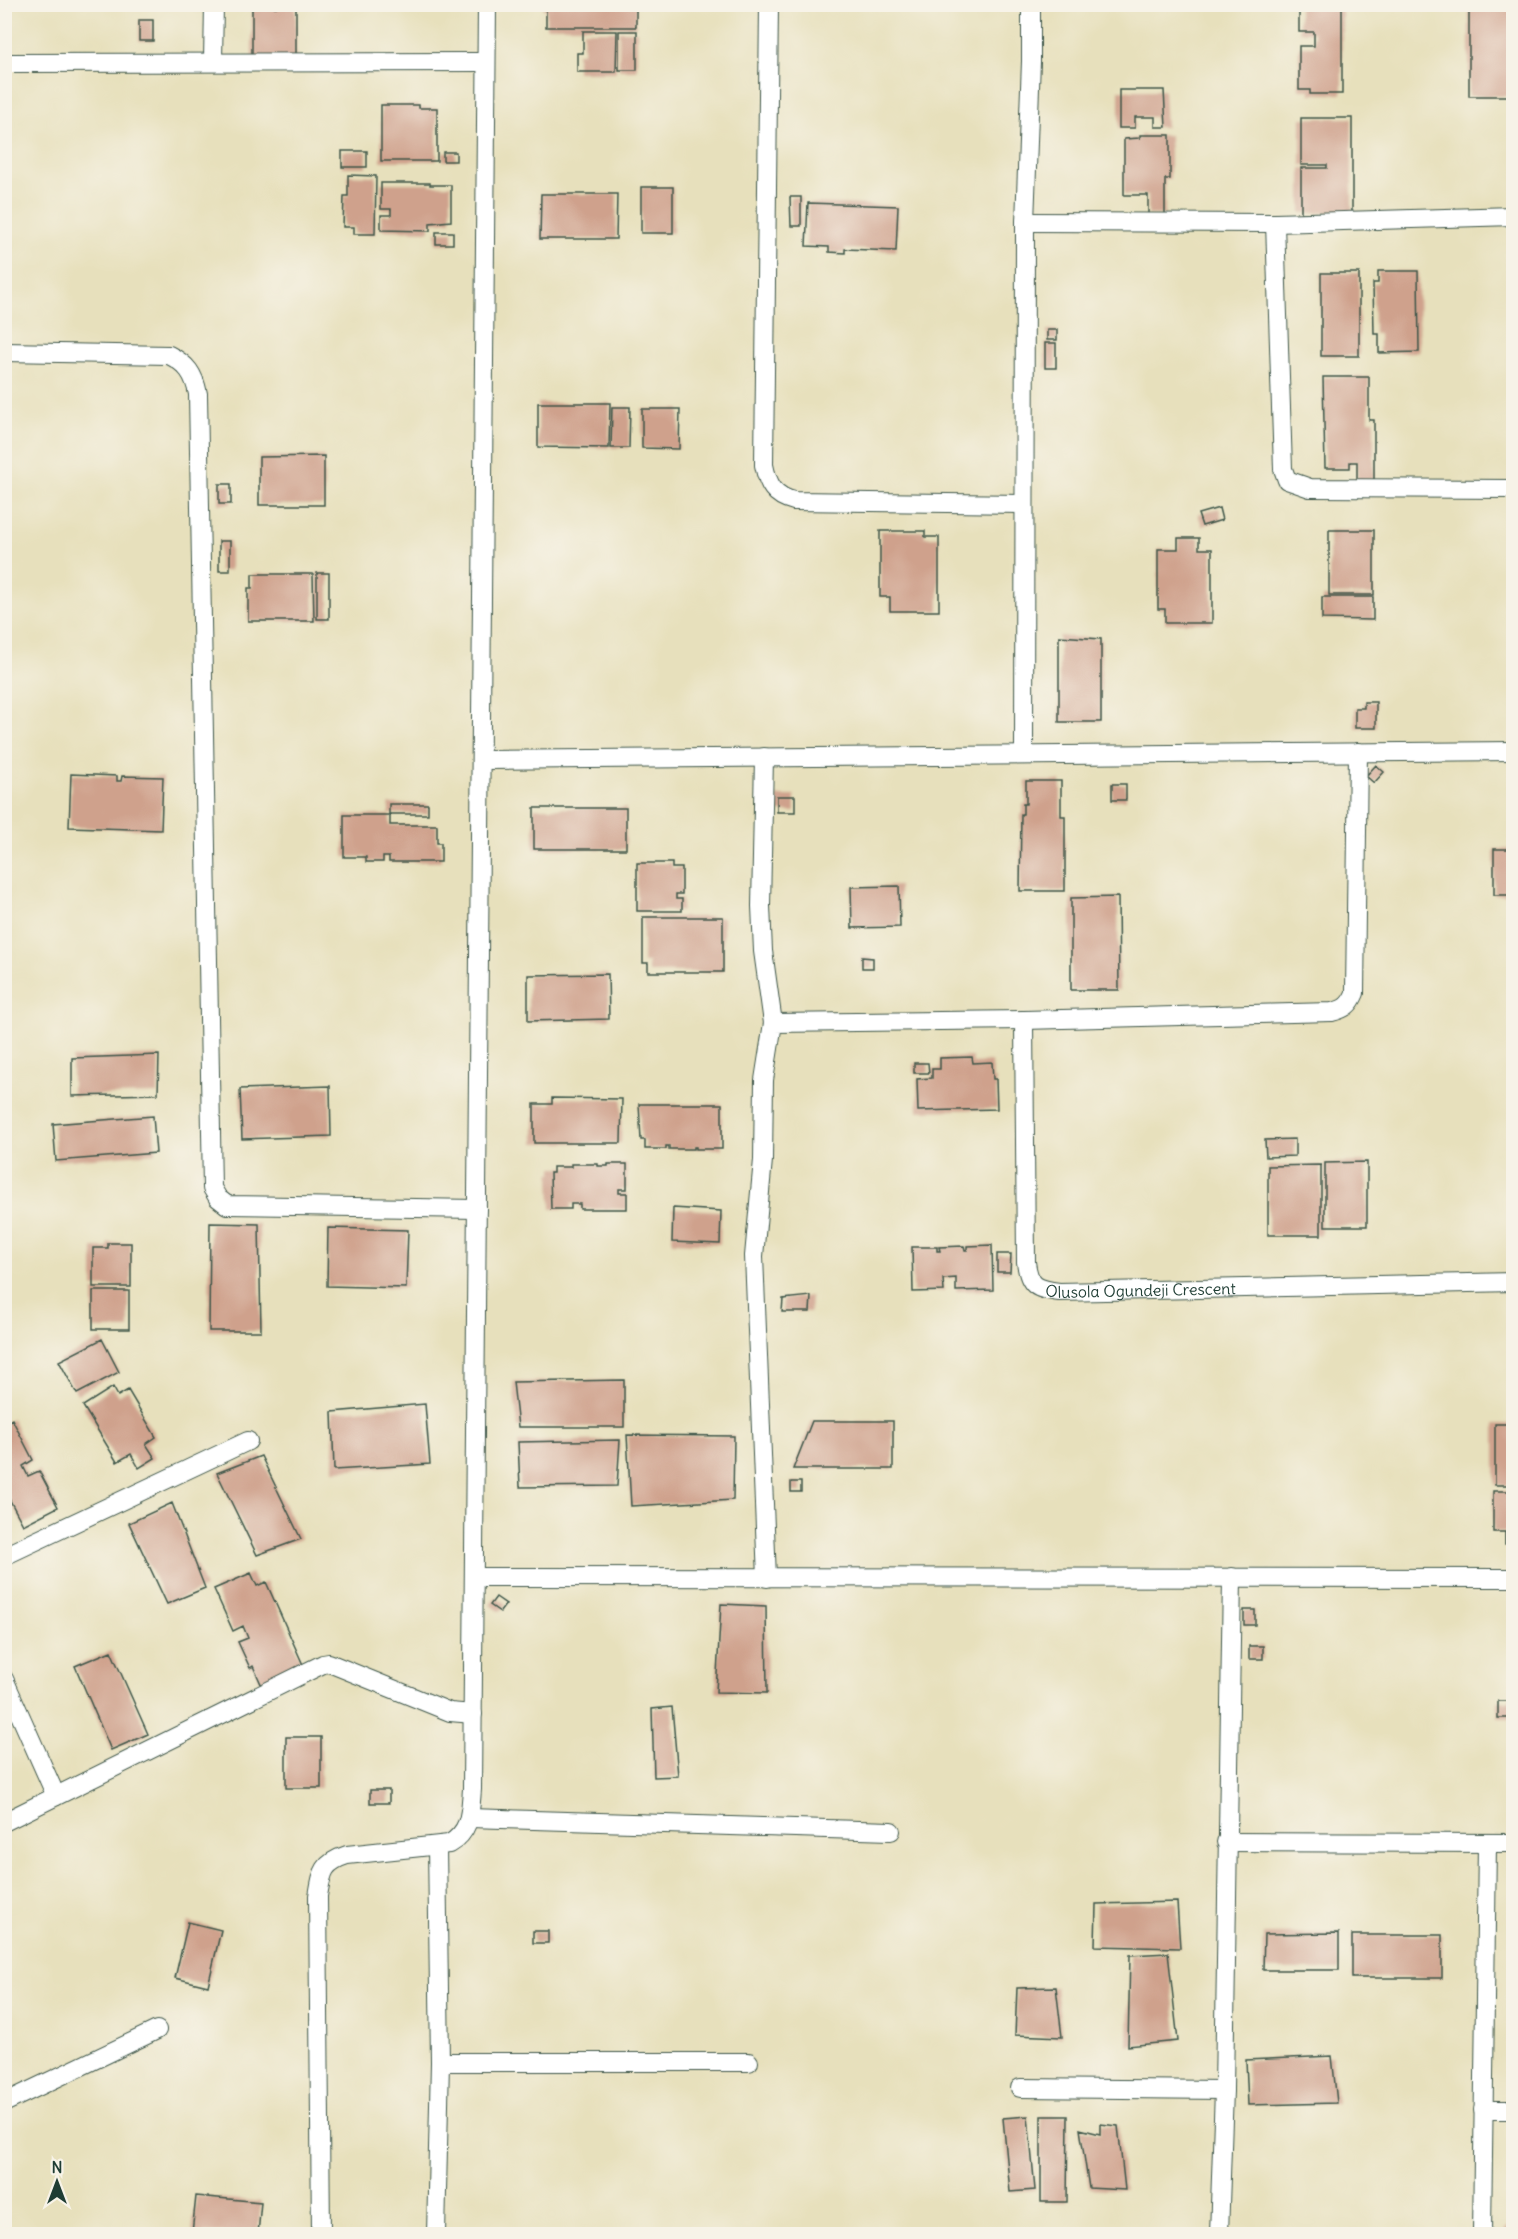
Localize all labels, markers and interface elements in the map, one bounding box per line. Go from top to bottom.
street label: Olusola Ogundeji Crescent [1044,1278,1236,1302]
north arrow [27,2152,87,2212]
text: N [51,2157,63,2177]

